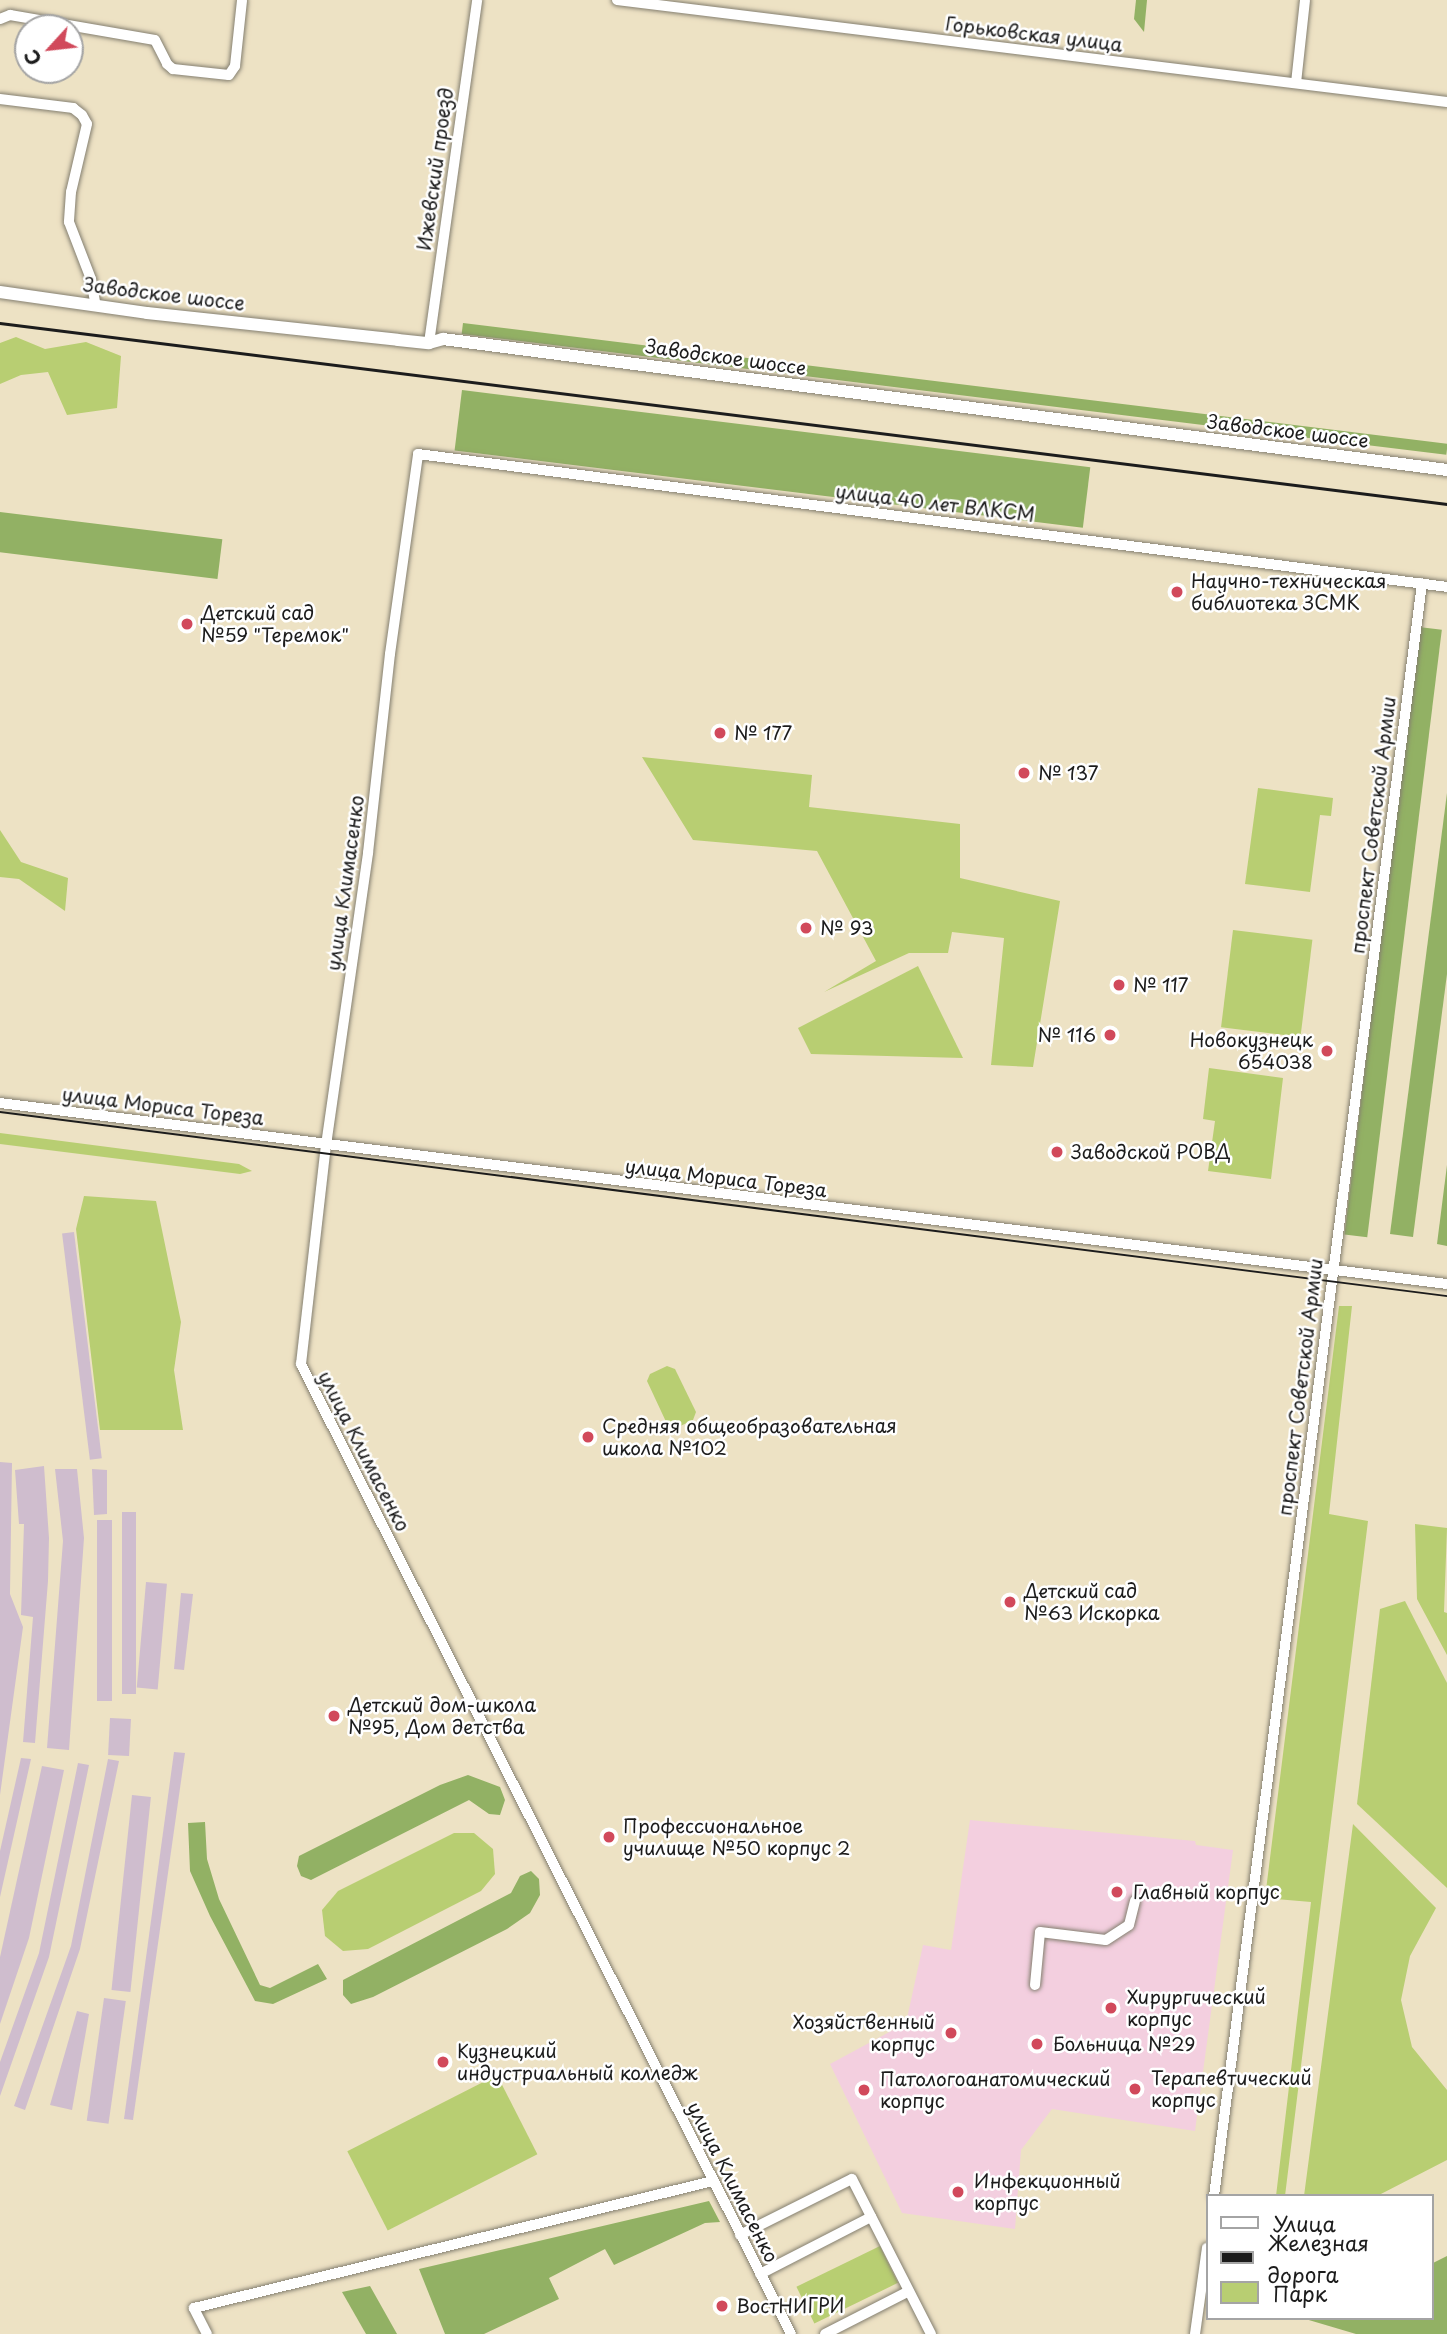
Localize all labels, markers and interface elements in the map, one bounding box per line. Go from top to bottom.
street label: Горьковская улица [943,12,1125,56]
north arrow [14,14,84,84]
text: С [16,45,48,70]
street label: Ижевский проезд [412,86,458,252]
street label: Заводское шоссе [82,273,246,315]
street label: Заводское шоссе [644,334,808,380]
street label: Заводское шоссе [1206,410,1370,452]
street label: улица 40 лет ВЛКСМ [834,479,1036,527]
place label: Научно-техническая библиотека ЗСМК [1191,570,1386,614]
marker: Научно-техническая библиотека ЗСМК [1169,584,1185,600]
place label: Детский сад №59 "Теремок" [201,602,350,646]
marker: Детский сад №59 "Теремок" [179,616,195,632]
street label: проспект Советской Армии [1346,695,1400,955]
place label: № 177 [734,722,793,744]
marker: № 177 [712,725,728,741]
place label: № 137 [1038,762,1099,784]
marker: № 137 [1016,765,1032,781]
street label: улица Климасенко [321,793,369,973]
place label: № 93 [820,917,873,939]
marker: № 93 [798,920,814,936]
place label: № 117 [1133,974,1189,996]
marker: № 117 [1111,977,1127,993]
place label: № 116 [1037,1024,1096,1046]
marker: № 116 [1102,1027,1118,1043]
place label: Новокузнецк 654038 [1190,1029,1313,1073]
marker: Новокузнецк 654038 [1319,1043,1335,1059]
street label: улица Мориса Тореза [59,1082,267,1130]
place label: Заводской РОВД [1071,1141,1231,1163]
marker: Заводской РОВД [1049,1144,1065,1160]
street label: улица Мориса Тореза [622,1154,830,1202]
street label: проспект Советской Армии [1273,1257,1327,1517]
street label: улица Климасенко [313,1366,415,1536]
place label: Средняя общеобразовательная школа №102 [602,1415,897,1459]
marker: Средняя общеобразовательная школа №102 [580,1429,596,1445]
place label: Детский сад №63 Искорка [1024,1580,1160,1624]
marker: Детский сад №63 Искорка [1002,1594,1018,1610]
place label: Детский дом-школа №95, Дом детства [348,1694,537,1738]
marker: Детский дом-школа №95, Дом детства [326,1708,342,1724]
place label: Профессиональное училище №50 корпус 2 [623,1815,852,1859]
marker: Профессиональное училище №50 корпус 2 [601,1829,617,1845]
place label: Главный корпус [1133,1881,1280,1903]
marker: Главный корпус [1107,1882,1127,1902]
place label: Хирургический корпус [1127,1986,1266,2030]
marker: Хирургический корпус [1101,1998,1121,2018]
place label: Хозяйственный корпус [793,2011,935,2055]
marker: Хозяйственный корпус [941,2023,961,2043]
place label: Больница №29 [1053,2033,1196,2055]
marker: Больница №29 [1027,2034,1047,2054]
place label: Кузнецкий индустриальный колледж [457,2040,698,2084]
marker: Кузнецкий индустриальный колледж [435,2054,451,2070]
place label: Терапевтический корпус [1151,2067,1312,2111]
place label: Патологоанатомический корпус [880,2068,1110,2112]
marker: Терапевтический корпус [1125,2079,1145,2099]
marker: Патологоанатомический корпус [854,2080,874,2100]
street label: улица Климасенко [682,2097,784,2267]
place label: Инфекционный корпус [974,2170,1121,2214]
marker: Инфекционный корпус [948,2182,968,2202]
legend [1206,2194,1433,2320]
text: Улица [1273,2207,1336,2239]
text: Железная дорога [1268,2226,1369,2290]
text: Парк [1273,2277,1327,2309]
place label: ВостНИГРИ [736,2295,845,2317]
marker: ВостНИГРИ [714,2298,730,2314]

